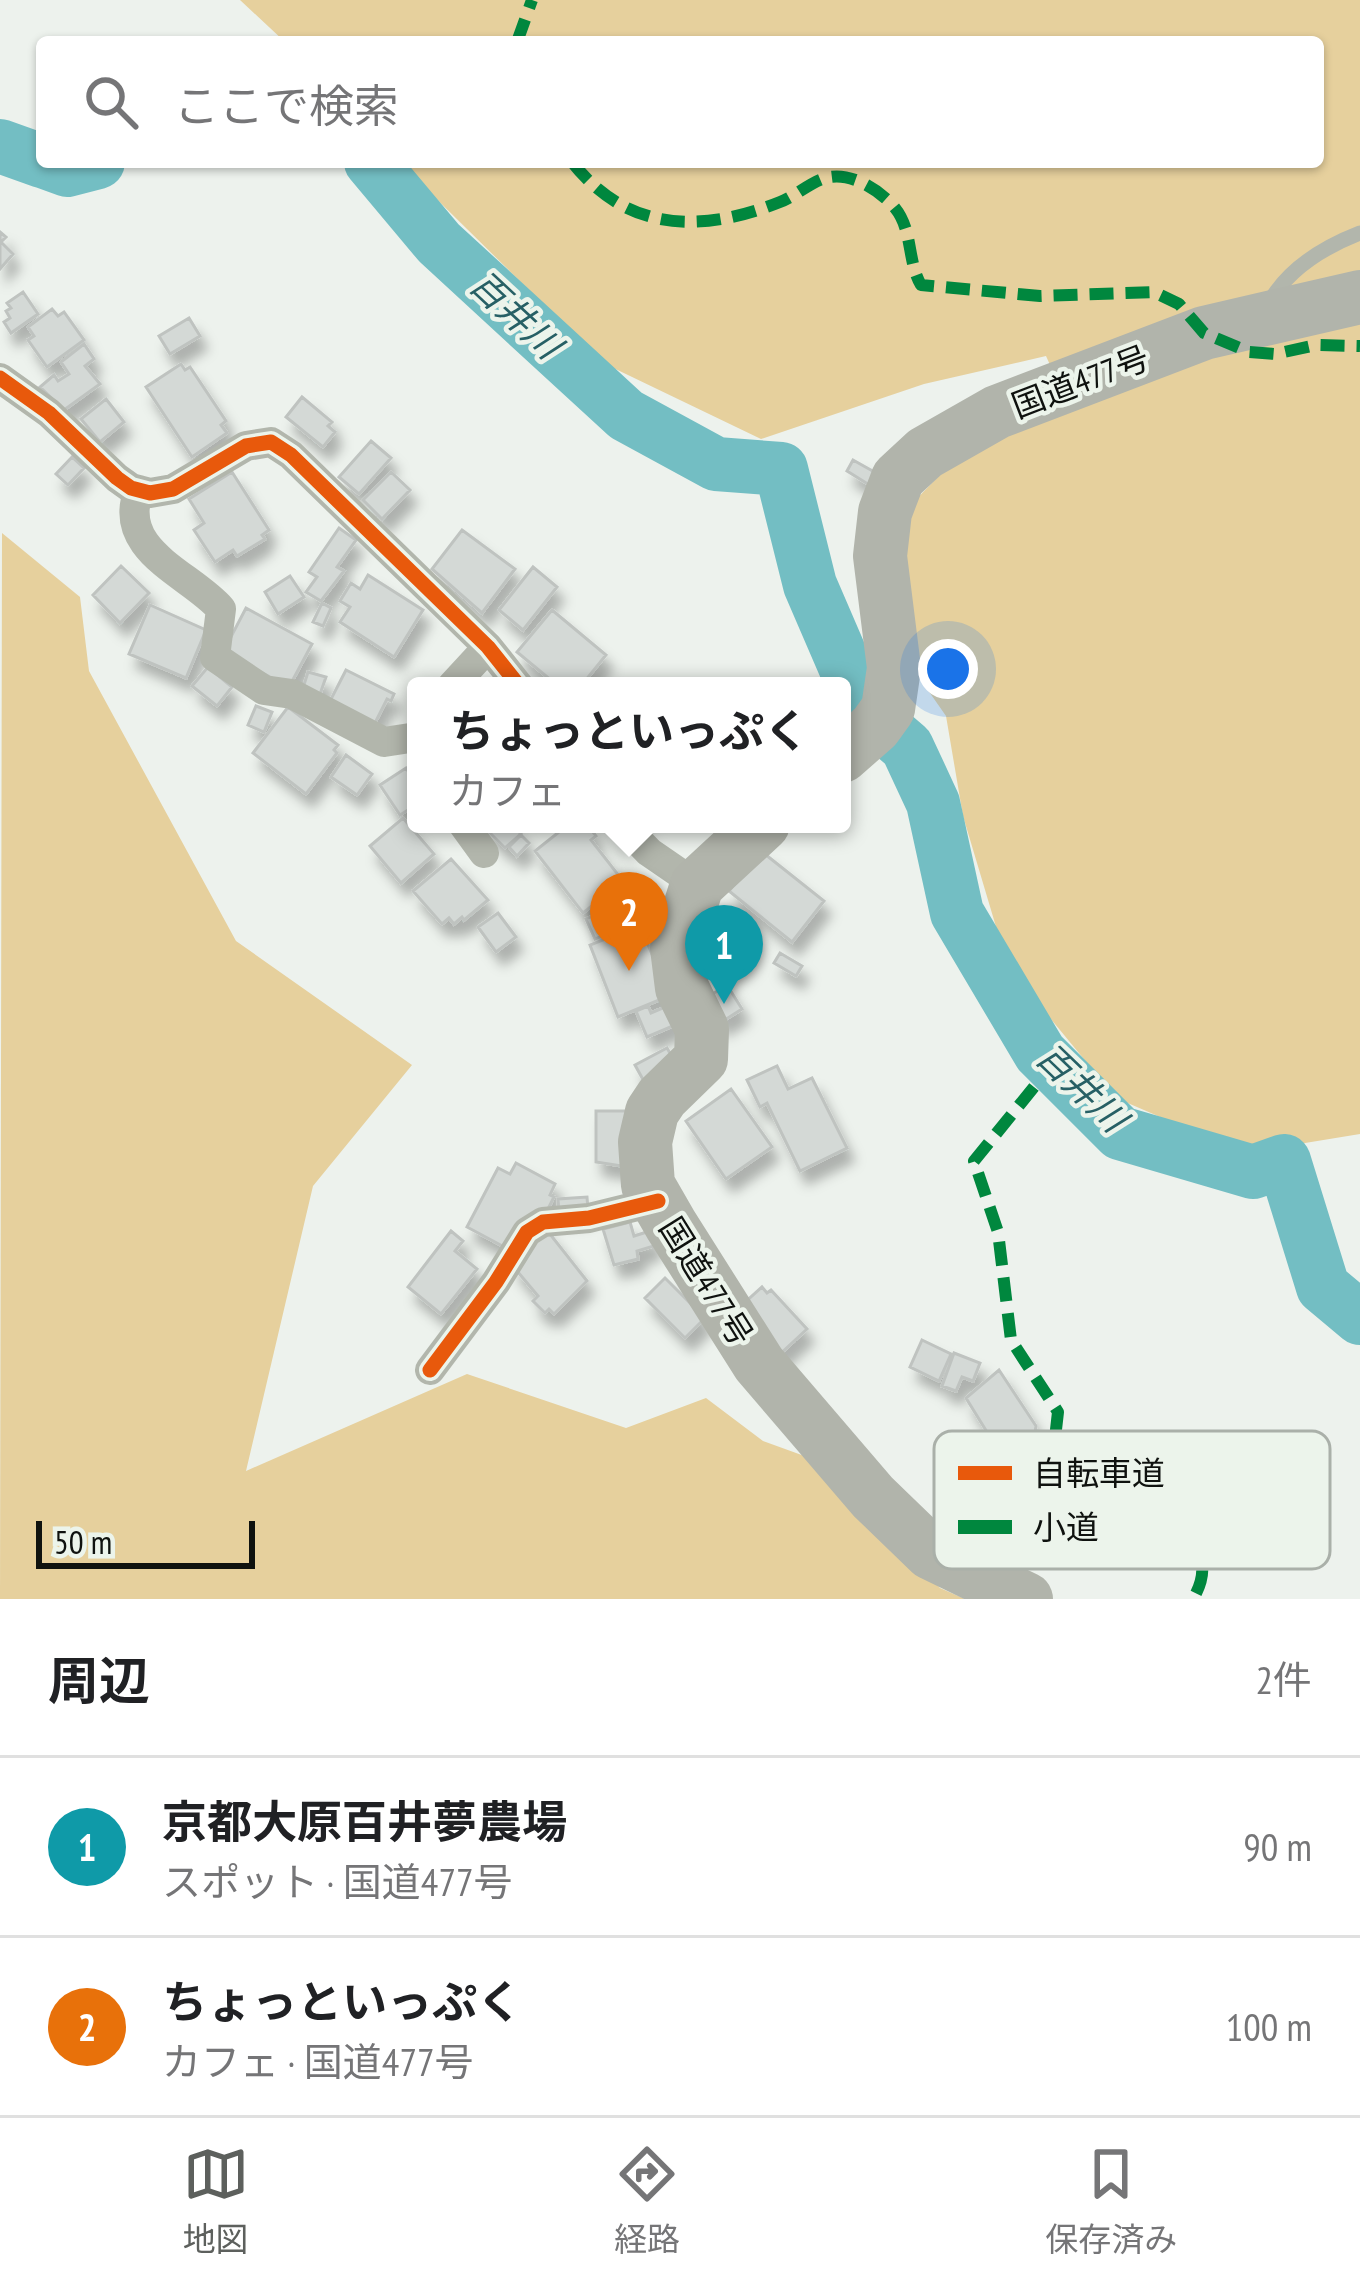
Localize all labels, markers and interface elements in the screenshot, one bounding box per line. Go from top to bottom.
search box [36,36,1324,168]
icon: search [78,69,144,135]
text: ここで検索 [174,76,399,134]
water label: 百井川 [460,260,574,371]
street label: 国道477号 [1005,335,1155,427]
your location [918,639,978,699]
popup [407,677,851,833]
text: ちょっといっぷく [449,701,809,759]
text: カフェ [449,765,566,816]
pin: 2 [590,872,668,971]
pin: 1 [685,905,763,1004]
water label: 百井川 [1027,1033,1140,1144]
street label: 国道477号 [651,1209,763,1353]
legend [934,1431,1330,1569]
text: 自転車道 [1033,1451,1165,1494]
text: 小道 [1033,1505,1099,1548]
scale bar [36,1515,255,1568]
text: 50 m [54,1520,112,1563]
text: 周辺 [48,1647,150,1713]
text: 2件 [1255,1654,1312,1705]
text: 京都大原百井夢農場 [162,1792,567,1850]
text: 1 [78,1821,96,1872]
text: 90 m [1243,1821,1312,1872]
text: スポット · 国道477号 [162,1856,513,1907]
text: ちょっといっぷく [162,1972,522,2030]
text: 2 [78,2001,96,2052]
text: 100 m [1226,2001,1312,2052]
text: カフェ · 国道477号 [162,2036,474,2087]
tab: 地図 [183,2141,249,2261]
tab: 経路 [614,2141,680,2261]
tab: 保存済み [1045,2141,1177,2261]

